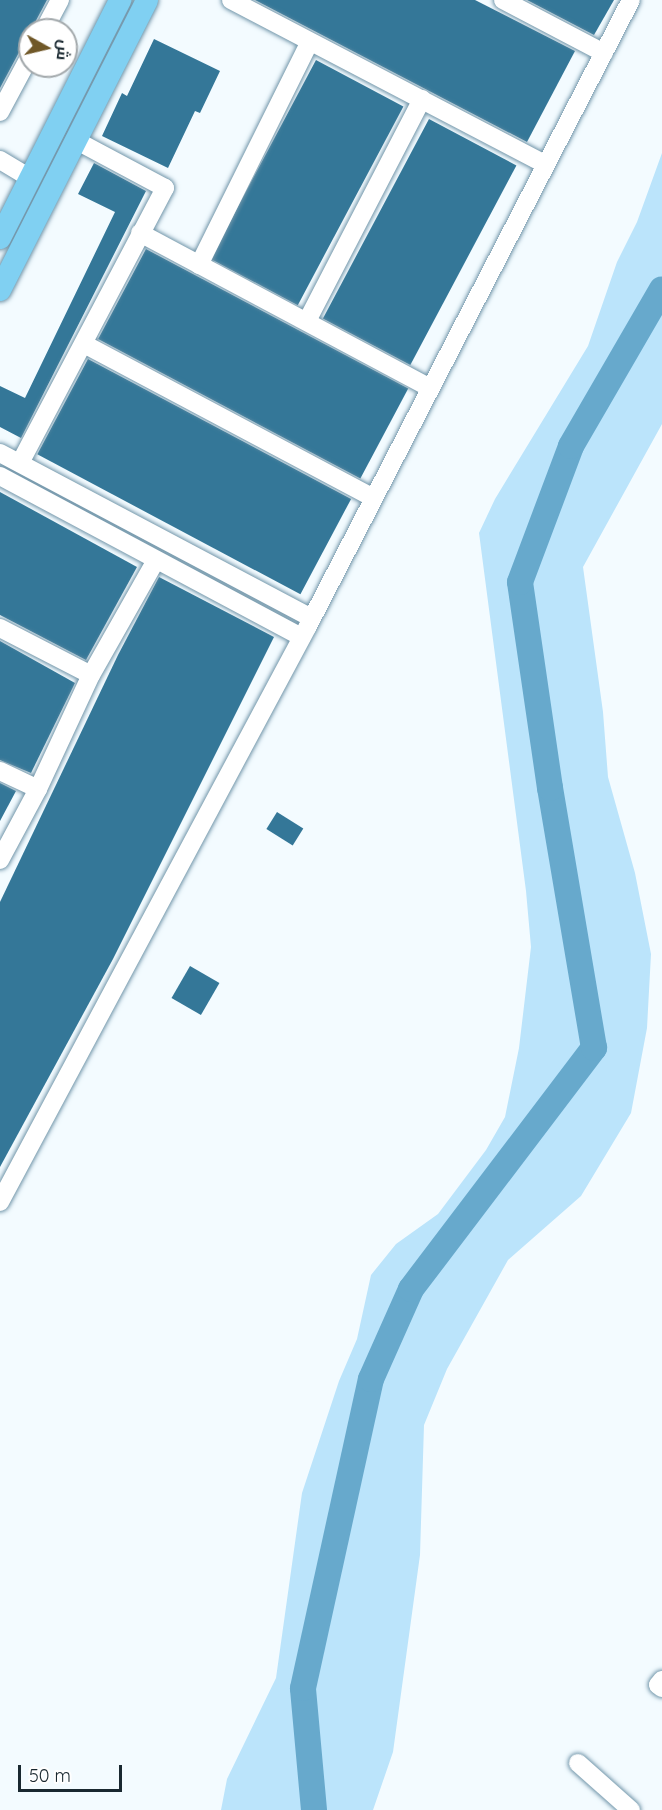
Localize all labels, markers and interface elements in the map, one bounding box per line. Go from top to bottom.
north arrow [18,18,78,78]
text: ش [53,39,75,62]
scale bar [21,1753,124,1791]
text: 50 m [29,1764,71,1787]

